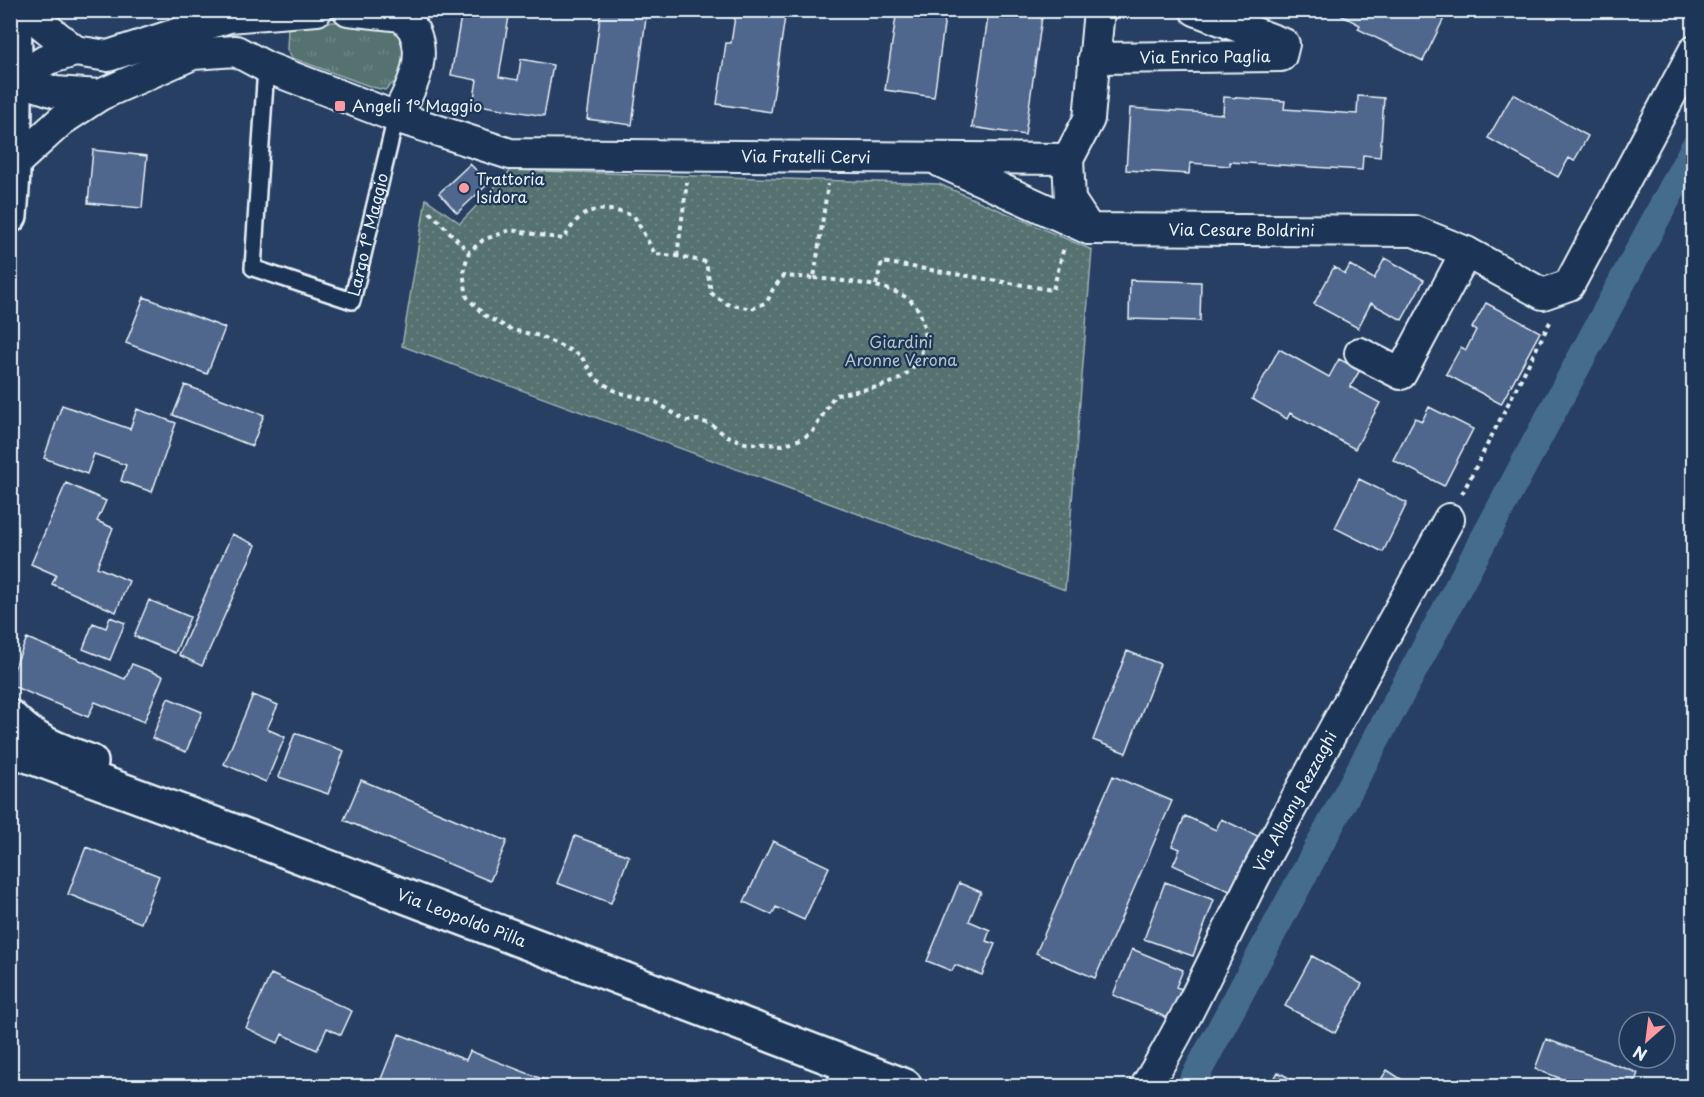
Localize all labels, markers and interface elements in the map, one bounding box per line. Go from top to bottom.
street label: Via Enrico Paglia [1139,43,1271,69]
place label: Angeli 1° Maggio [352,93,482,117]
marker: Angeli 1° Maggio [333,99,347,113]
street label: Via Fratelli Cervi [741,143,871,168]
place label: Trattoria Isidora [476,166,545,208]
street label: Largo 1° Maggio [341,170,393,298]
marker: Trattoria Isidora [457,181,471,195]
street label: Via Cesare Boldrini [1168,216,1315,241]
park label: Giardini Aronne Verona [845,329,957,371]
street label: Via Albany Rezzaghi [1246,726,1342,876]
street label: Via Leopoldo Pilla [394,881,530,952]
north arrow [1617,1010,1677,1070]
text: N [1628,1041,1651,1068]

